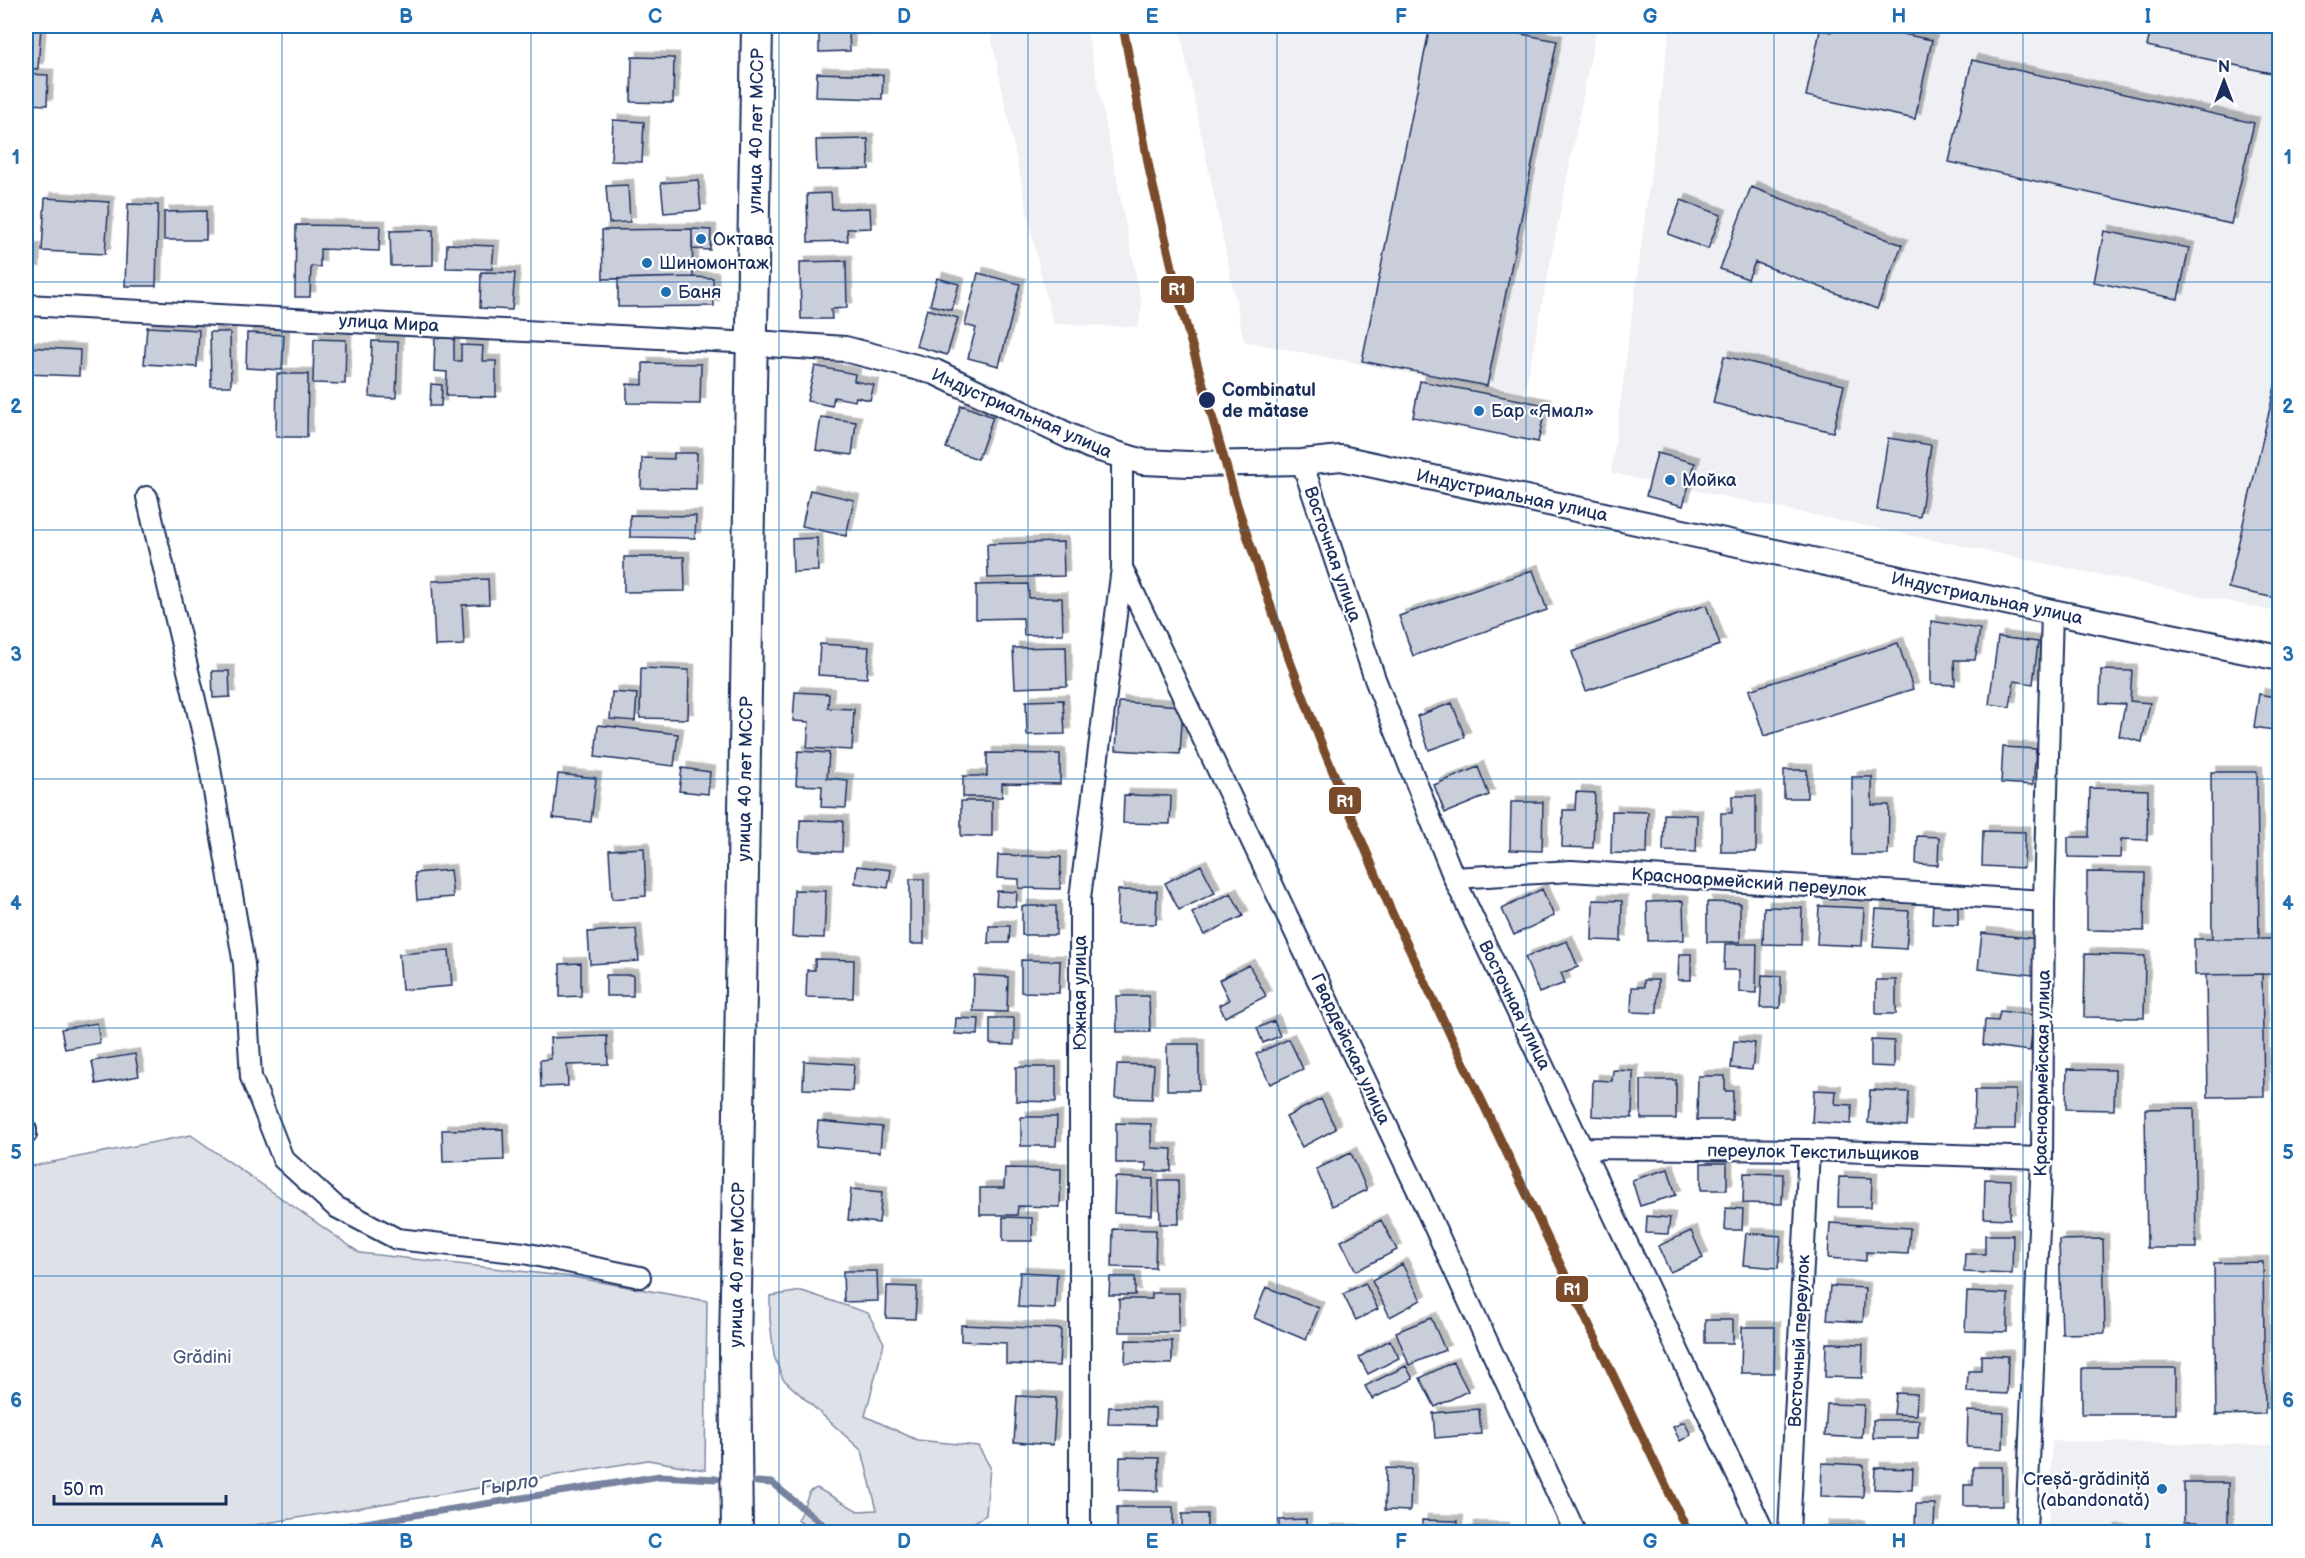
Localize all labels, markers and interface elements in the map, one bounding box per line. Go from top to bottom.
text: A [150,5,164,29]
text: B [399,5,413,29]
text: C [648,5,662,29]
text: D [897,5,911,29]
text: E [1146,5,1159,29]
text: F [1395,5,1407,29]
text: G [1643,5,1658,29]
text: H [1892,5,1906,29]
text: I [2145,5,2151,29]
street label: улица 40 лет МССР [745,48,768,214]
north arrow [2194,51,2254,111]
text: N [2218,58,2230,77]
text: 1 [12,146,20,170]
text: 1 [2284,146,2292,170]
place label: Октава [713,229,775,250]
marker: Октава [694,232,708,246]
place label: Шиномонтаж [659,253,769,274]
marker: Шиномонтаж [640,256,654,270]
line badge: R1 [1160,275,1195,304]
text: R1 [1168,281,1186,300]
place label: Баня [678,282,721,303]
marker: Баня [659,285,673,299]
street label: улица Мира [338,310,440,337]
street label: Индустриальная улица [928,364,1116,463]
place label: Combinatul de mătase [1222,380,1316,422]
marker: Combinatul de mătase [1197,390,1217,410]
text: 2 [10,395,22,419]
text: 2 [2282,395,2294,419]
place label: Бар «Ямал» [1491,401,1594,422]
marker: Бар «Ямал» [1472,404,1486,418]
street label: Индустриальная улица [1414,465,1610,526]
place label: Мойка [1682,470,1737,491]
marker: Мойка [1663,473,1677,487]
street label: Восточная улица [1300,484,1366,625]
street label: Индустриальная улица [1889,568,2085,629]
text: 3 [10,643,22,667]
text: 3 [2282,643,2294,667]
street label: улица 40 лет МССР [734,696,757,862]
line badge: R1 [1328,786,1362,815]
text: R1 [1336,793,1354,812]
street label: Красноармейский переулок [1631,864,1868,901]
text: 4 [10,892,22,916]
text: 4 [2282,892,2294,916]
street label: Южная улица [1070,935,1091,1051]
street label: Восточная улица [1474,937,1555,1074]
street label: Красноармейская улица [2030,969,2055,1177]
street label: Гвардейская улица [1306,970,1395,1128]
street label: переулок Текстильщиков [1707,1140,1920,1165]
text: 5 [10,1141,22,1165]
text: 5 [2282,1141,2294,1165]
street label: улица 40 лет МССР [726,1182,749,1348]
street label: Восточный переулок [1784,1254,1815,1428]
line badge: R1 [1555,1275,1589,1303]
text: R1 [1563,1281,1581,1300]
park label: Grădini [173,1347,231,1368]
text: 6 [10,1389,22,1413]
text: 6 [2282,1389,2294,1413]
scale bar [54,1468,226,1506]
water label: Гырло [478,1468,540,1501]
place label: Creșă-grădiniță (abandonată) [2023,1469,2150,1511]
text: 50 m [63,1479,104,1500]
marker: Creșă-grădiniță (abandonată) [2155,1482,2169,1496]
text: A [150,1530,164,1554]
text: B [399,1530,413,1554]
text: C [648,1530,662,1554]
text: D [897,1530,911,1554]
text: E [1146,1530,1159,1554]
text: F [1395,1530,1407,1554]
text: G [1643,1530,1658,1554]
text: H [1892,1530,1906,1554]
text: I [2145,1530,2151,1554]

